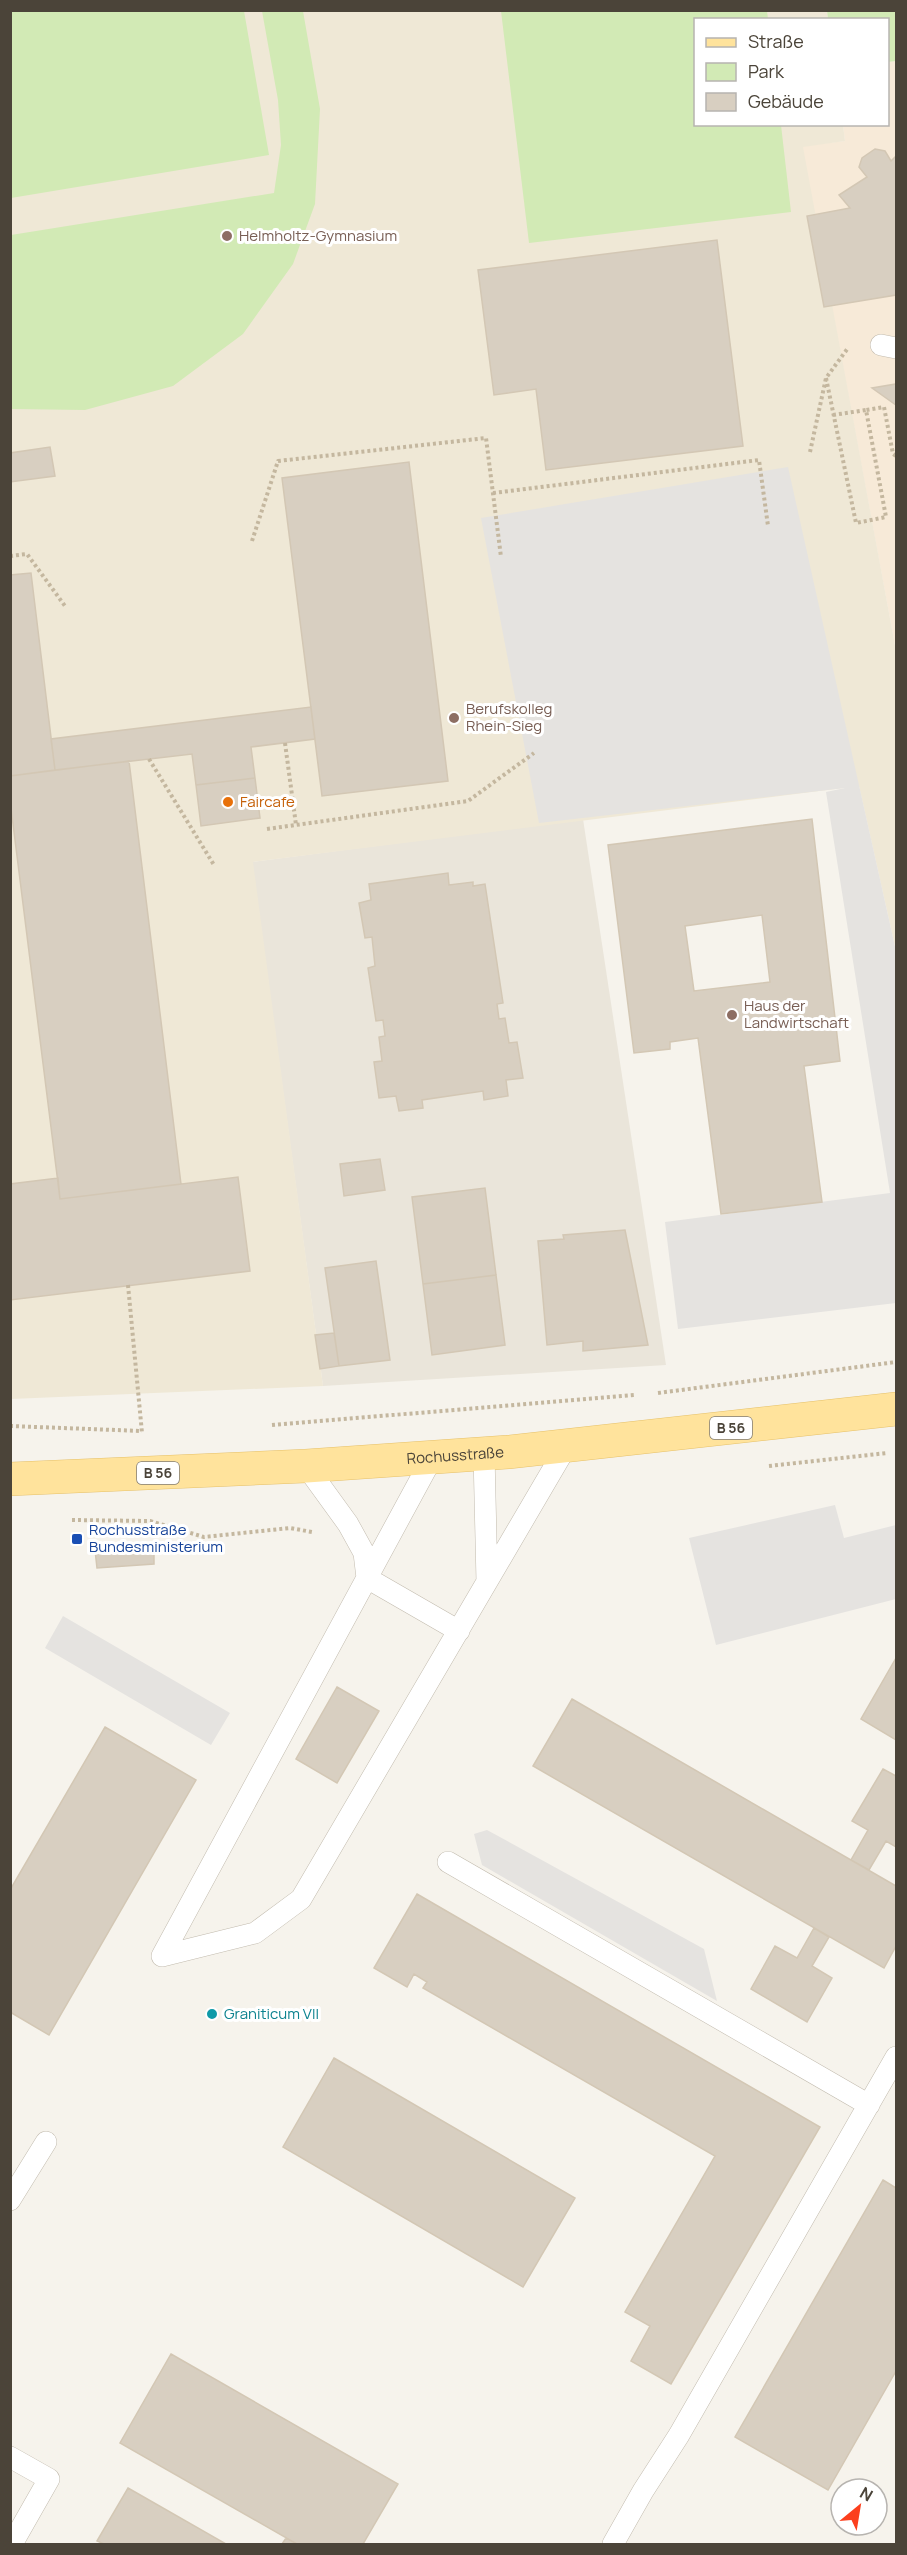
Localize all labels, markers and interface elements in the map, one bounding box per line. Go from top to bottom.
legend [694,18,889,126]
text: Straße [748,29,804,53]
text: Park [748,59,785,83]
text: Gebäude [748,89,824,113]
place label: Helmholtz-Gymnasium [239,225,397,246]
marker: Helmholtz-Gymnasium [220,229,234,243]
place label: Berufskolleg Rhein-Sieg [466,698,552,736]
marker: Berufskolleg Rhein-Sieg [447,711,461,725]
place label: Faircafe [240,791,295,812]
marker: Faircafe [221,795,235,809]
place label: Haus der Landwirtschaft [744,995,849,1033]
marker: Haus der Landwirtschaft [725,1008,739,1022]
road number: B 56 [710,1417,752,1439]
street label: Rochusstraße [406,1441,505,1469]
road number: B 56 [137,1462,179,1484]
place label: Rochusstraße Bundesministerium [89,1519,223,1557]
marker: Rochusstraße Bundesministerium [70,1532,84,1546]
place label: Graniticum VII [224,2003,319,2024]
marker: Graniticum VII [205,2007,219,2021]
north arrow [829,2477,889,2537]
text: N [856,2482,877,2506]

